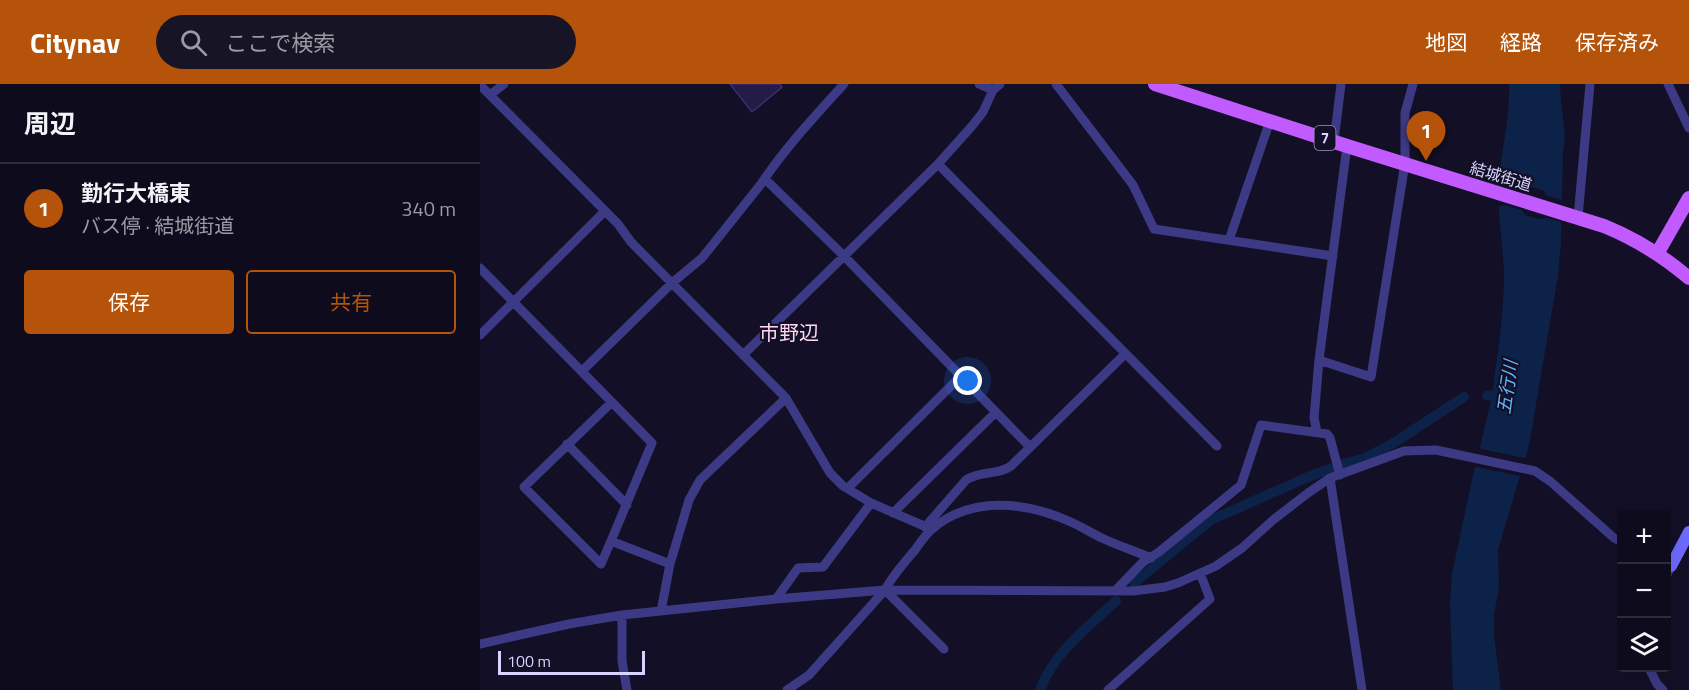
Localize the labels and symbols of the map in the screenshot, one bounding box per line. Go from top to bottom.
pin: 1 [1406,112,1446,161]
road number: 7 [1314,126,1336,150]
street label: 結城街道 [1467,155,1535,197]
district label: 市野辺 [759,317,819,348]
water label: 五行川 [1490,356,1524,416]
your location [953,366,982,395]
scale bar [498,648,645,676]

